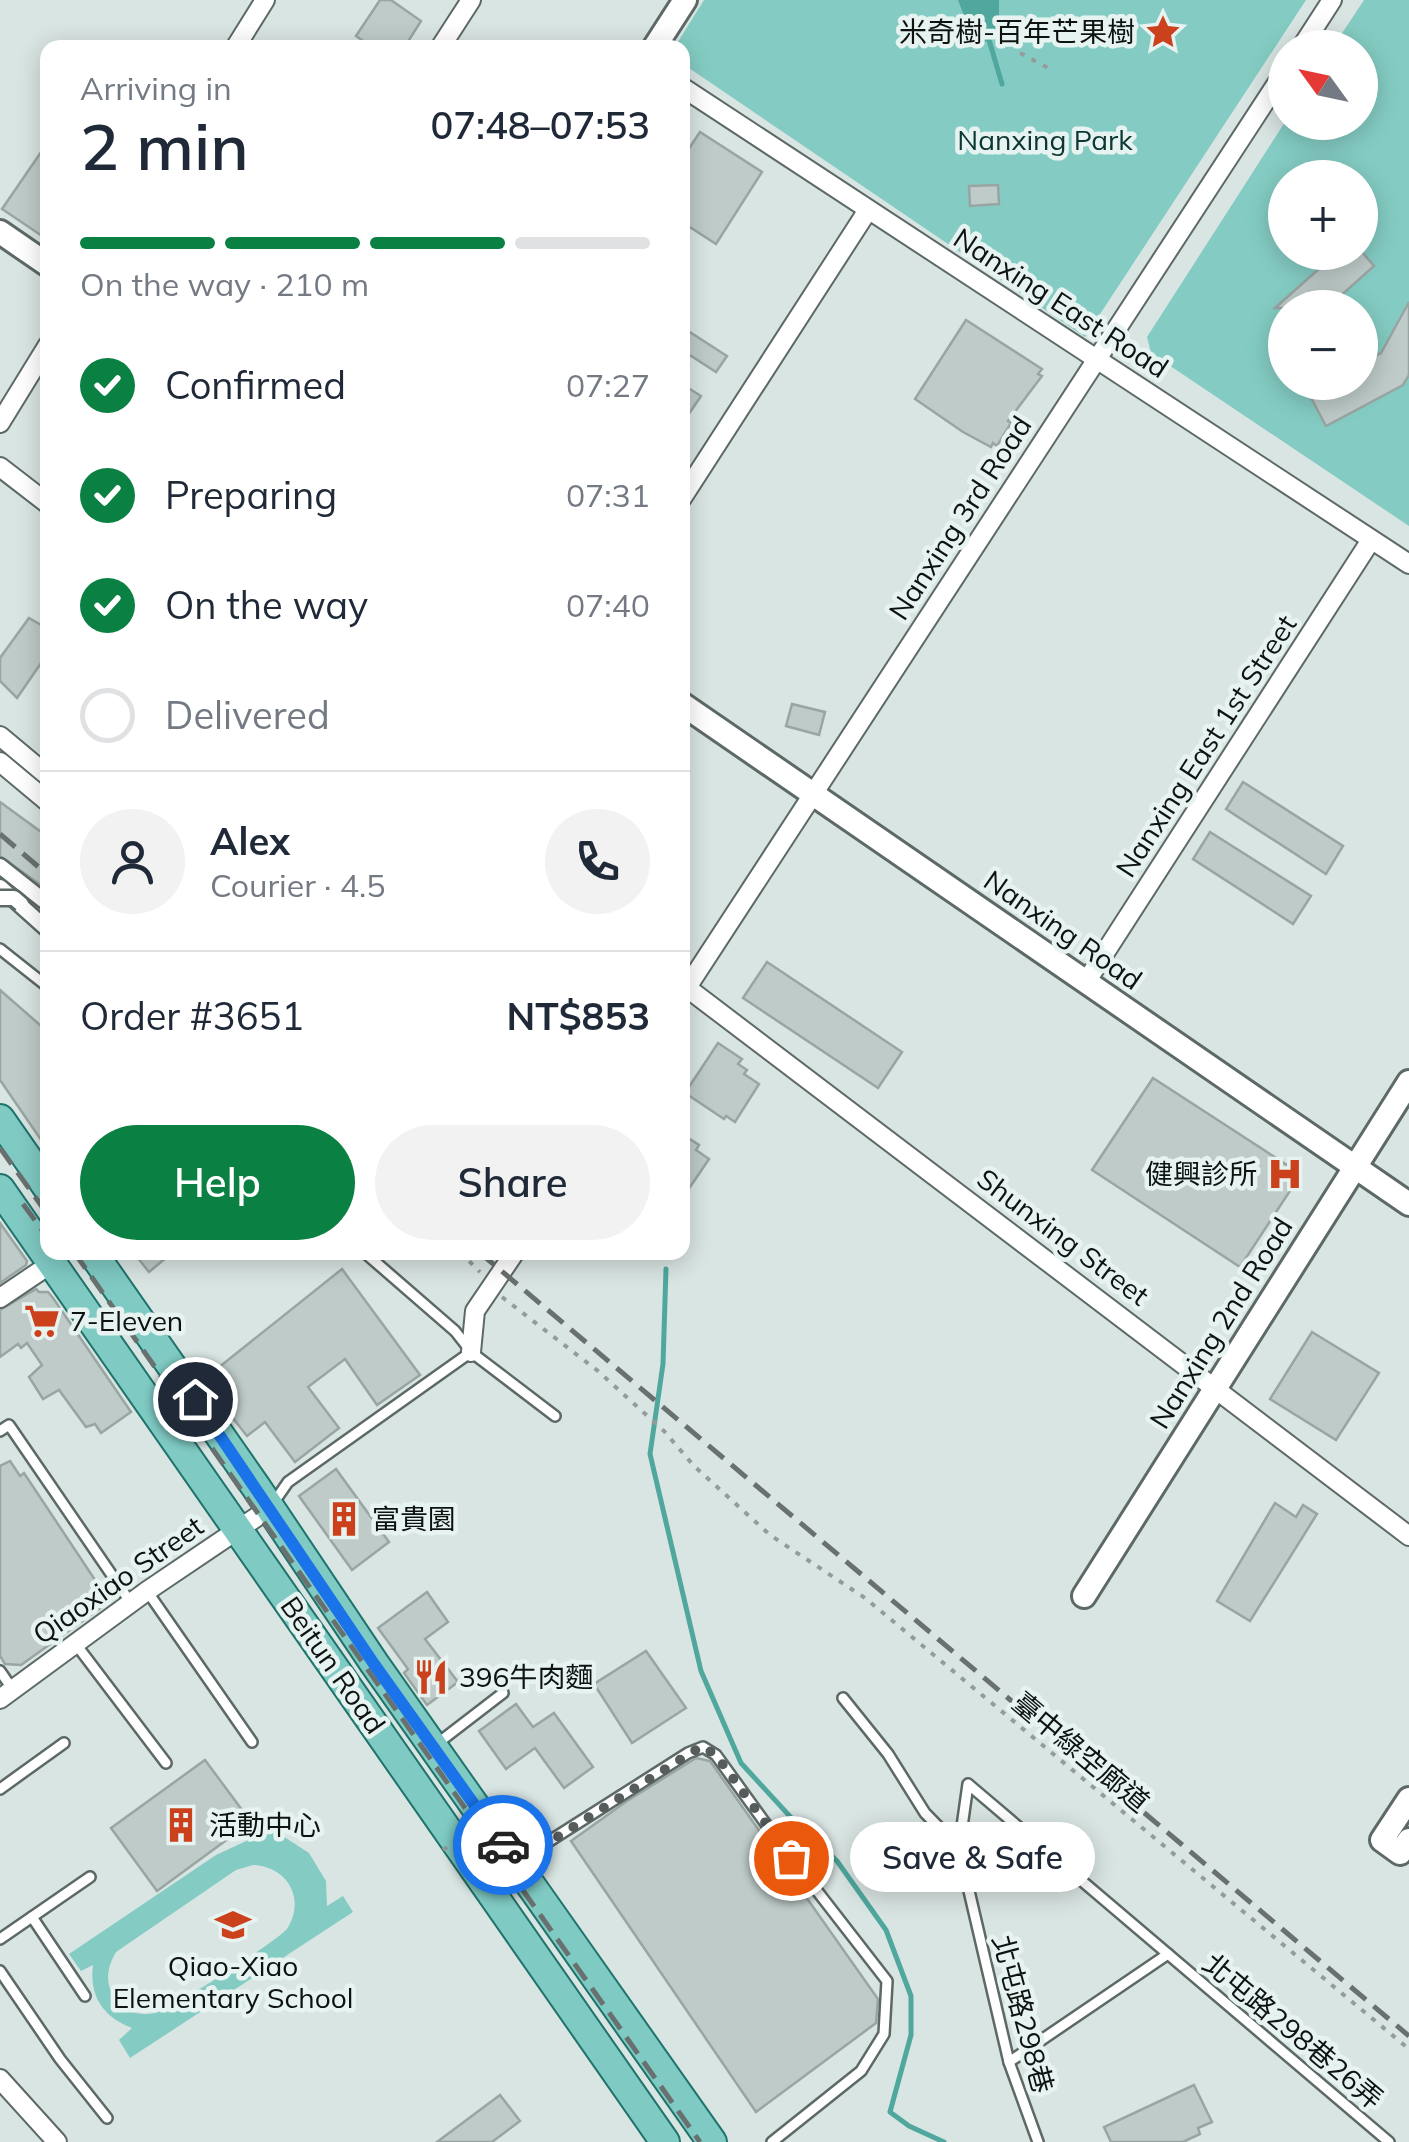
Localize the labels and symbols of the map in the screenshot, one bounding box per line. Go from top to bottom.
place icon: 米奇樹-百年芒果樹 [1144,13,1182,51]
place label: 米奇樹-百年芒果樹 [899,14,1135,49]
north arrow [1268,30,1378,140]
park label: Nanxing Park [957,122,1133,157]
street label: Nanxing East Road [947,220,1175,385]
street label: Nanxing 3rd Road [881,409,1038,626]
street label: Nanxing East 1st Street [1108,608,1304,883]
street label: Nanxing Road [977,862,1149,997]
hospital icon: 健興診所 [1266,1155,1304,1193]
place label: 健興診所 [1145,1156,1257,1191]
street label: Shunxing Street [970,1161,1156,1313]
street label: Nanxing 2nd Road [1142,1211,1300,1435]
supermarket icon: 7-Eleven [23,1302,61,1340]
place label: 7-Eleven [70,1303,183,1338]
pin [153,1357,238,1442]
building icon: 富貴園 [325,1500,363,1538]
place label: 富貴園 [372,1501,456,1536]
street label: Qiaoxiao Street [26,1508,210,1651]
street label: Beitun Road [273,1589,393,1740]
restaurant icon: 396牛肉麵 [412,1658,450,1696]
place label: 396牛肉麵 [459,1659,593,1694]
street label: 臺中綠空廊道 [1006,1684,1157,1819]
courier [453,1795,553,1895]
building icon: 活動中心 [162,1806,200,1844]
place label: 活動中心 [209,1807,321,1842]
pin [749,1816,834,1901]
callout: Save & Safe [851,1823,1096,1893]
school or university icon: Qiao-Xiao Elementary School [214,1906,252,1944]
street label: 北屯路298巷 [986,1931,1061,2097]
street label: 北屯路298巷26弄 [1196,1945,1390,2116]
place label: Qiao-Xiao Elementary School [113,1948,353,2015]

